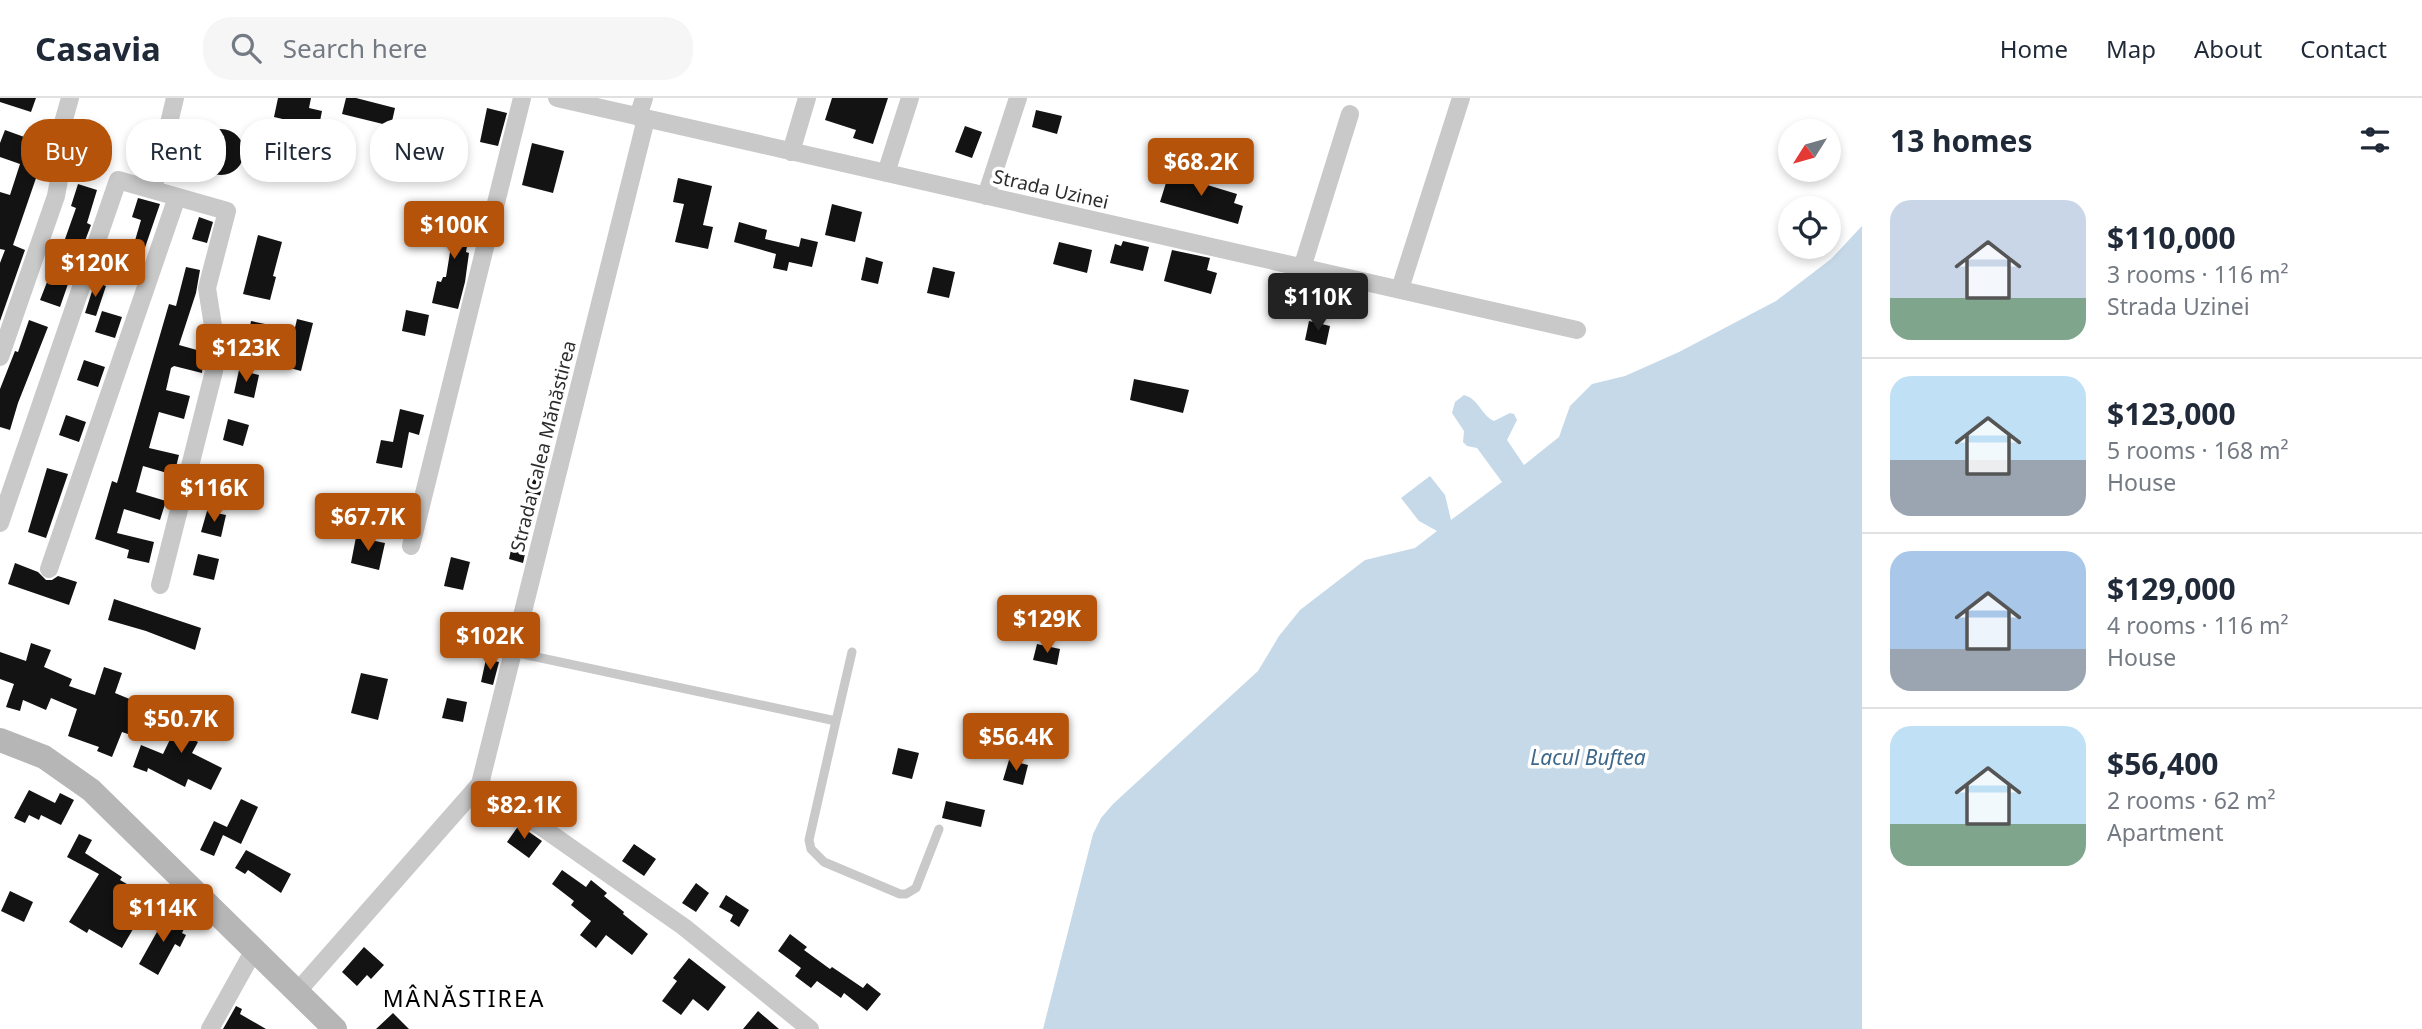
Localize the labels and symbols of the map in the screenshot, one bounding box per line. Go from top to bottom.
north arrow [1778,119,1841,182]
pin: $68.2K [1144,139,1258,198]
street label: Strada Uzinei [991,163,1111,215]
pin: $100K [405,202,503,261]
pin: $120K [46,240,144,299]
pin: $110K [1269,274,1367,333]
pin: $123K [197,324,295,384]
street label: Strada Calea Mănăstirea [504,338,582,554]
pin: $116K [165,464,263,524]
pin: $67.7K [311,494,425,553]
pin: $129K [998,596,1096,655]
pin: $102K [441,612,539,672]
pin: $50.7K [124,696,238,755]
pin: $56.4K [959,714,1073,773]
water label: Lacul Buftea [1530,743,1646,771]
pin: $82.1K [467,782,581,841]
pin: $114K [114,884,212,944]
district label: MÂNĂSTIREA [383,982,545,1014]

